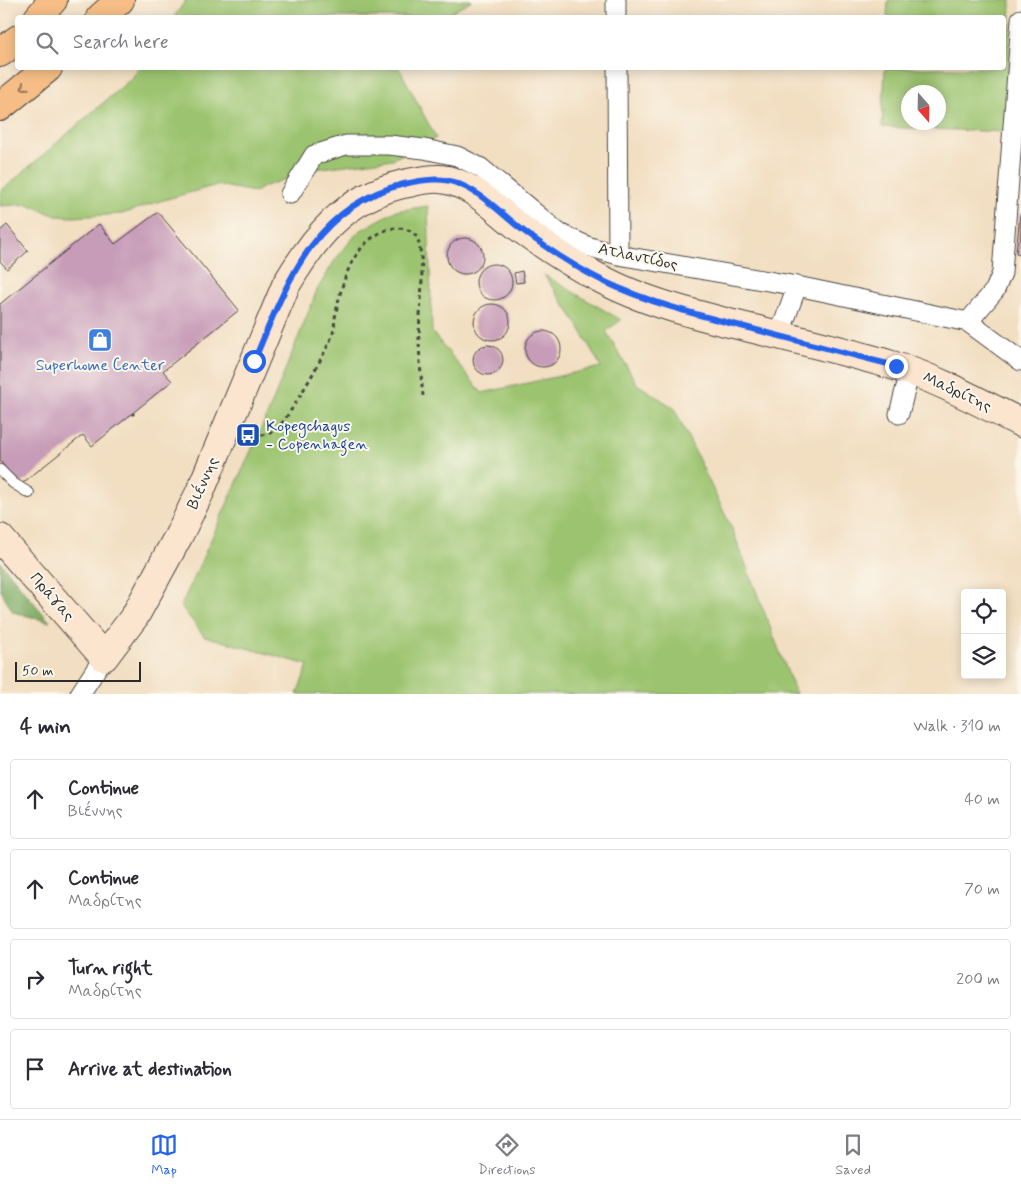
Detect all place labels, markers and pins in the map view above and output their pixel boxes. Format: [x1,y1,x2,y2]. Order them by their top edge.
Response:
shop icon: Superhome Center [87,327,113,353]
place label: Superhome Center [36,355,165,376]
place label: Kopegchagus - Copenhagen [266,416,368,456]
bus stop icon: Kopegchagus - Copenhagen [235,422,261,448]

